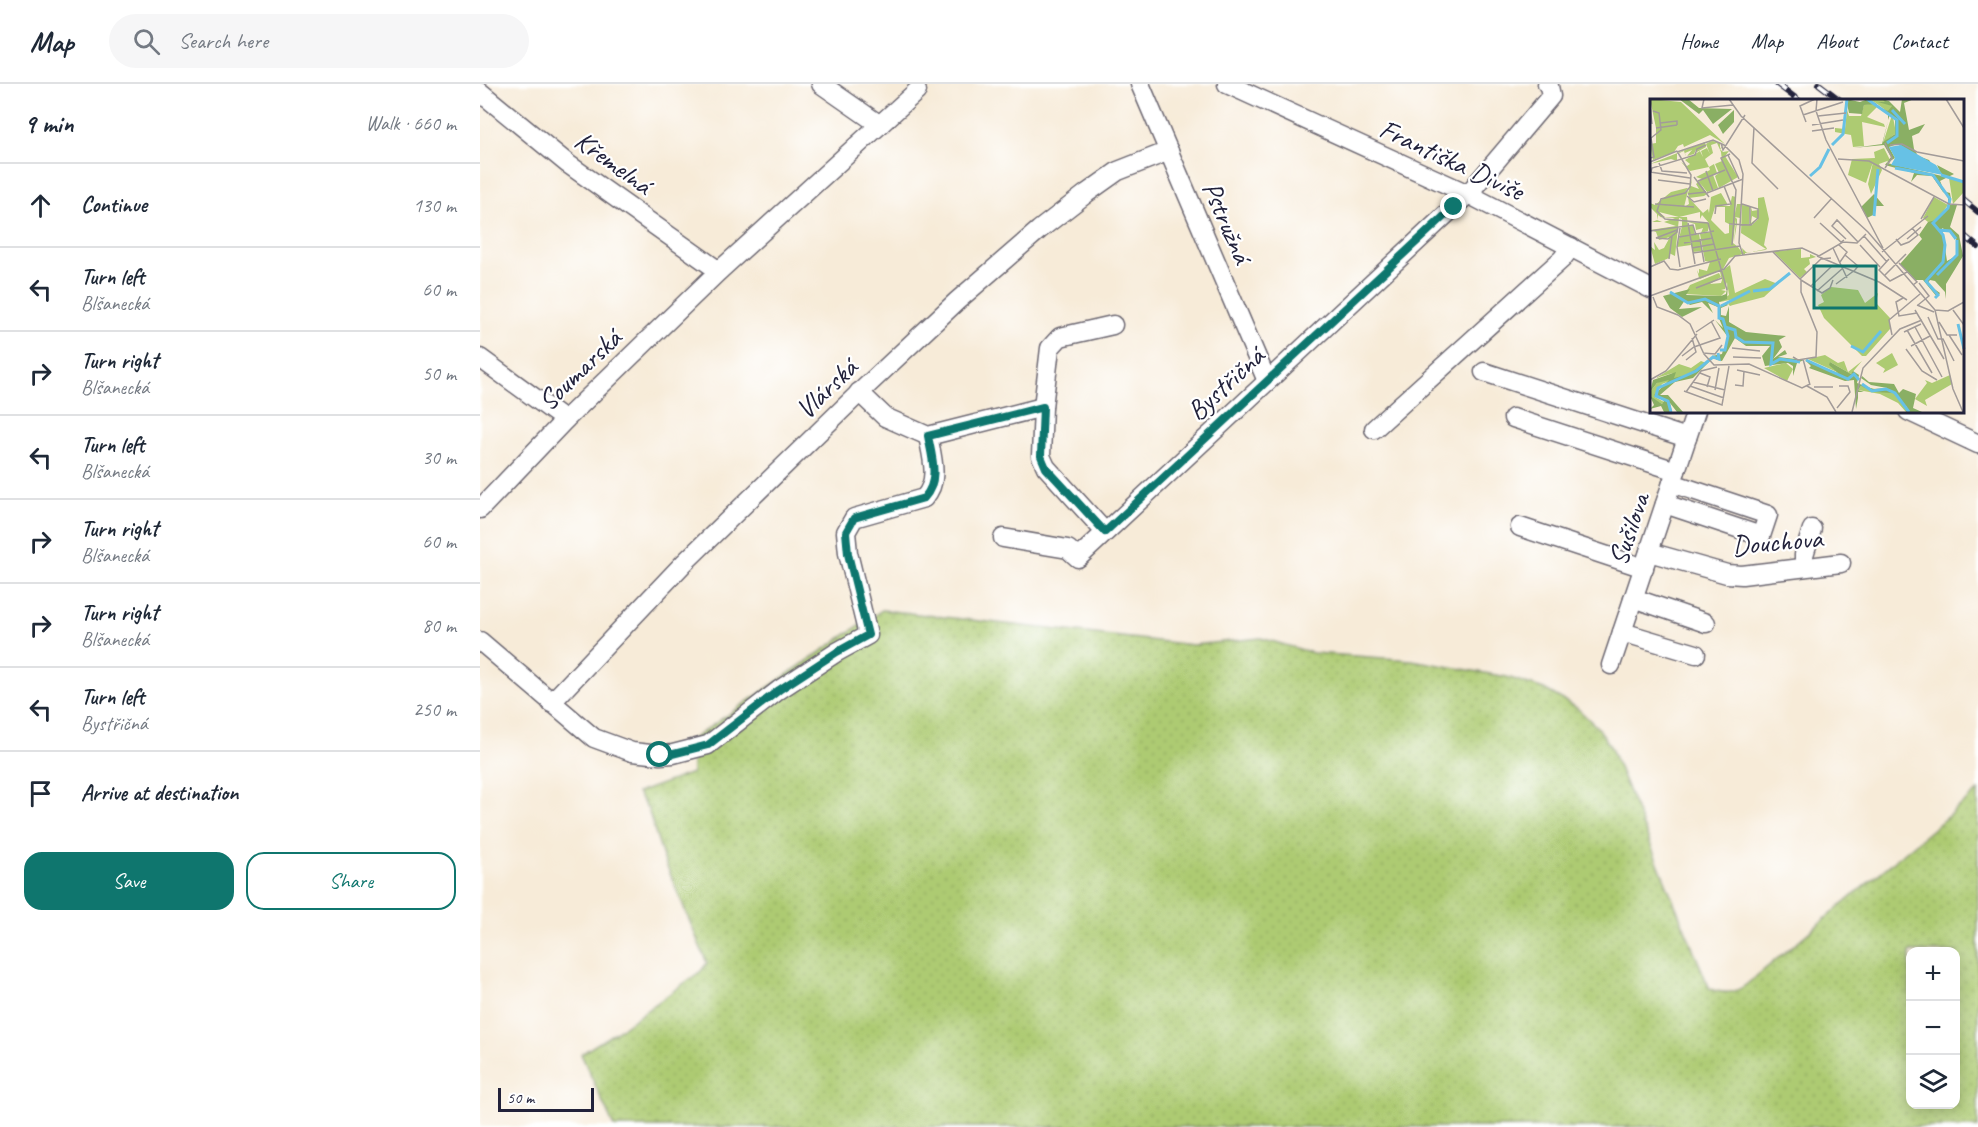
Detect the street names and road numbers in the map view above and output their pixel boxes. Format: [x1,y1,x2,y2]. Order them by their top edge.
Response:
street label: Františka Diviše [1374,111,1531,209]
street label: Křemelná [568,123,662,204]
street label: Pstružná [1195,176,1261,271]
street label: Soumarská [530,319,630,418]
street label: Bystřičná [1179,337,1273,428]
street label: Vlárská [788,349,867,426]
street label: Sušilova [1600,486,1658,570]
street label: Douchova [1730,520,1826,563]

